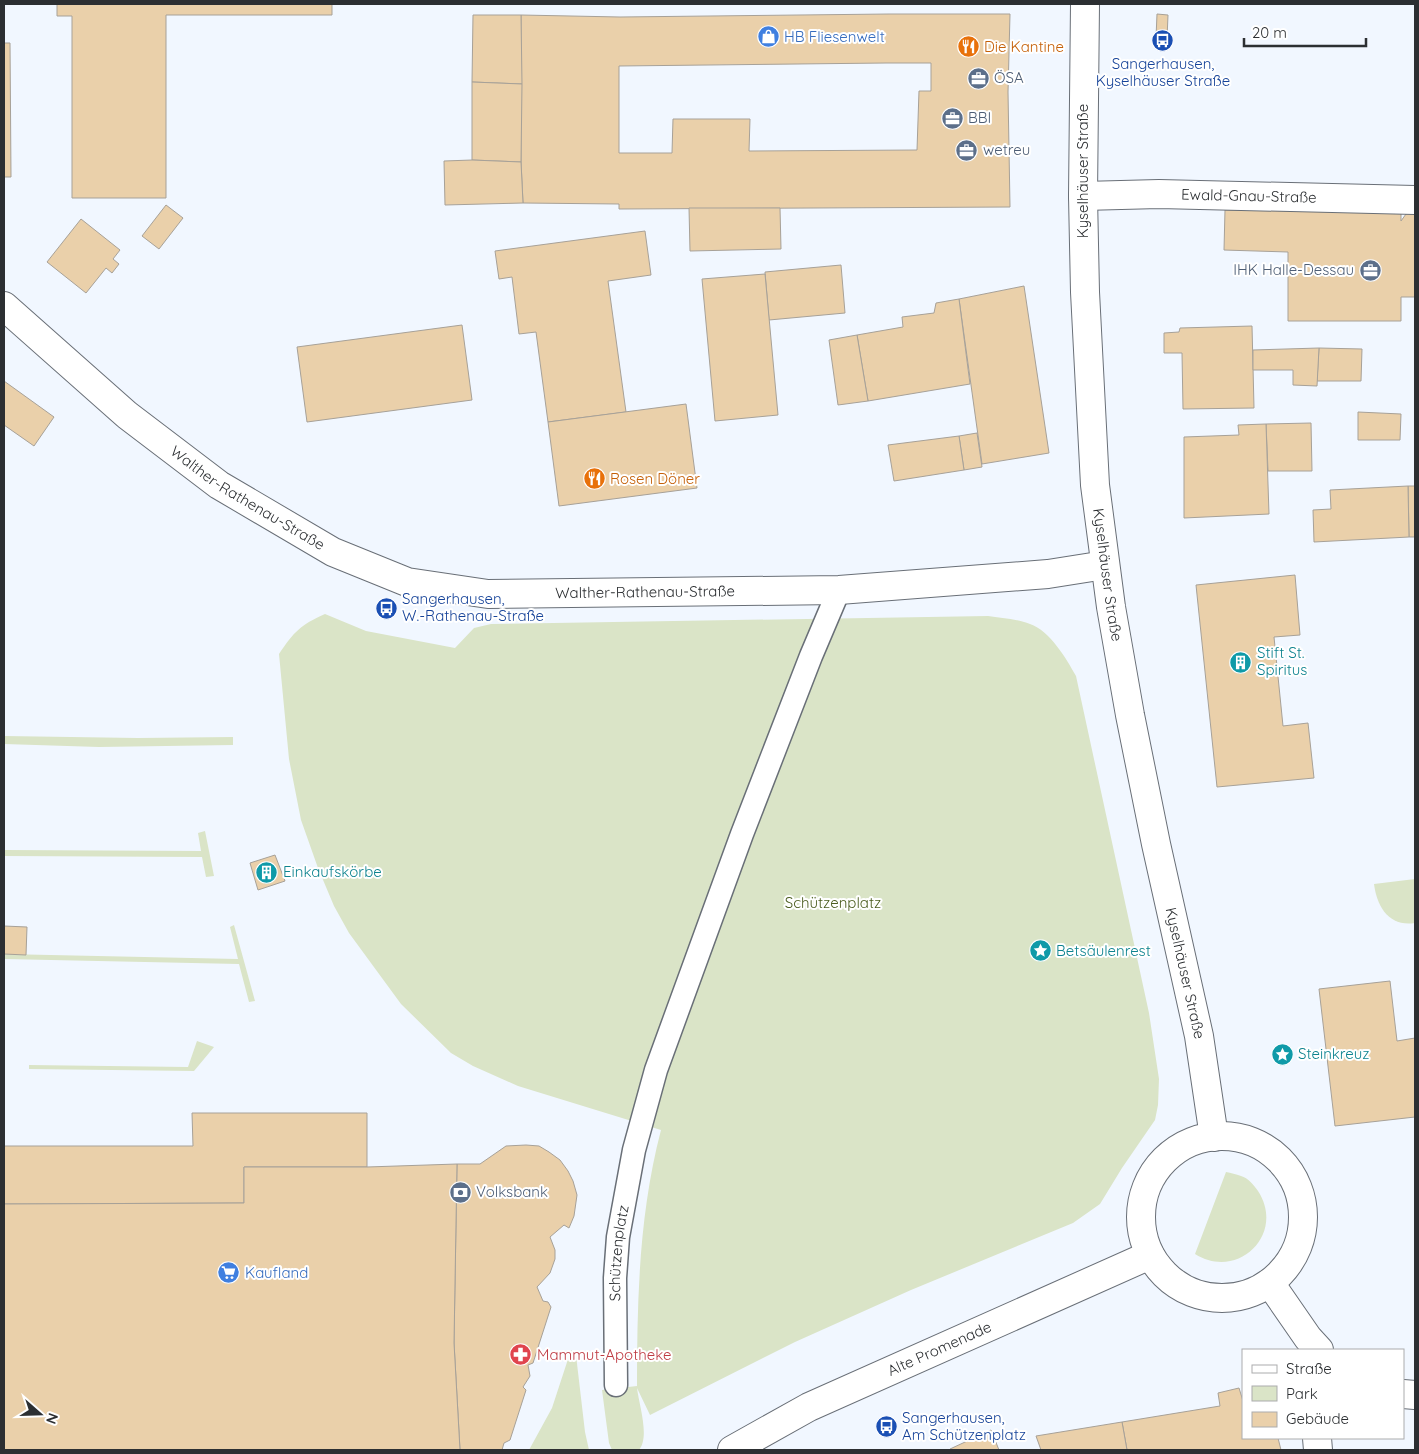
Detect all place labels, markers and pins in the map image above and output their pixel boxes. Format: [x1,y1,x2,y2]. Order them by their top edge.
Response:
shop icon: HB Fliesenwelt [756,25,780,49]
place label: HB Fliesenwelt [784,27,885,46]
bus stop icon: Sangerhausen, Kyselhäuser Straße [1151,29,1175,53]
restaurant icon: Die Kantine [956,35,980,59]
place label: Die Kantine [984,37,1064,56]
place label: Sangerhausen, Kyselhäuser Straße [1096,54,1230,90]
office icon: ÖSA [966,66,990,90]
place label: ÖSA [994,68,1024,87]
office icon: BBI [940,106,964,130]
place label: BBI [968,108,991,127]
office icon: wetreu [955,138,979,162]
place label: wetreu [983,140,1030,159]
office icon: IHK Halle-Dessau [1358,258,1382,282]
place label: IHK Halle-Dessau [1233,260,1354,279]
restaurant icon: Rosen Döner [582,467,606,491]
place label: Rosen Döner [610,469,700,488]
place label: Sangerhausen, W.-Rathenau-Straße [402,589,544,625]
bus stop icon: Sangerhausen, W.-Rathenau-Straße [374,596,398,620]
place label: Stift St. Spiritus [1257,643,1307,679]
building icon: Stift St. Spiritus [1229,650,1253,674]
building icon: Einkaufskörbe [255,860,279,884]
place label: Einkaufskörbe [283,862,382,881]
place icon: Betsäulenrest [1028,939,1052,963]
place label: Betsäulenrest [1056,941,1151,960]
place icon: Steinkreuz [1270,1042,1294,1066]
place label: Steinkreuz [1298,1044,1369,1063]
bank icon: Volksbank [448,1180,472,1204]
place label: Volksbank [476,1182,548,1201]
supermarket icon: Kaufland [217,1261,241,1285]
place label: Kaufland [245,1263,308,1282]
pharmacy icon: Mammut-Apotheke [509,1343,533,1367]
place label: Mammut-Apotheke [537,1345,671,1364]
place label: Sangerhausen, Am Schützenplatz [902,1408,1026,1444]
bus stop icon: Sangerhausen, Am Schützenplatz [874,1415,898,1439]

